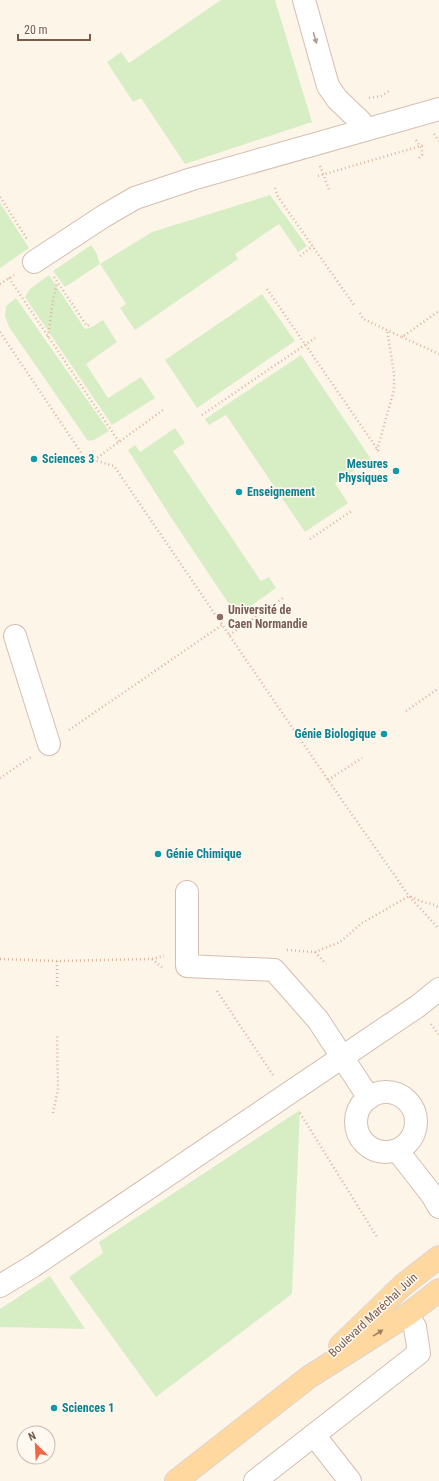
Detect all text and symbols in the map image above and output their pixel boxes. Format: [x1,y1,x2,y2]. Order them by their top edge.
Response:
scale bar [18,16,90,42]
text: 20 m [24,23,48,37]
one-way arrow [312,31,318,44]
place label: Sciences 3 [42,452,94,466]
marker: Sciences 3 [29,454,39,464]
place label: Mesures Physiques [338,457,389,485]
marker: Mesures Physiques [391,466,401,476]
place label: Enseignement [247,485,315,499]
marker: Enseignement [234,487,244,497]
place label: Université de Caen Normandie [228,603,308,631]
marker: Université de Caen Normandie [215,612,225,622]
place label: Génie Biologique [294,727,376,741]
marker: Génie Biologique [379,729,389,739]
place label: Génie Chimique [166,847,242,861]
marker: Génie Chimique [153,849,163,859]
street label: Boulevard Maréchal Juin [326,1270,420,1360]
one-way arrow [373,1329,383,1337]
place label: Sciences 1 [62,1401,114,1415]
marker: Sciences 1 [49,1403,59,1413]
north arrow [16,1425,56,1465]
text: N [26,1429,38,1444]

